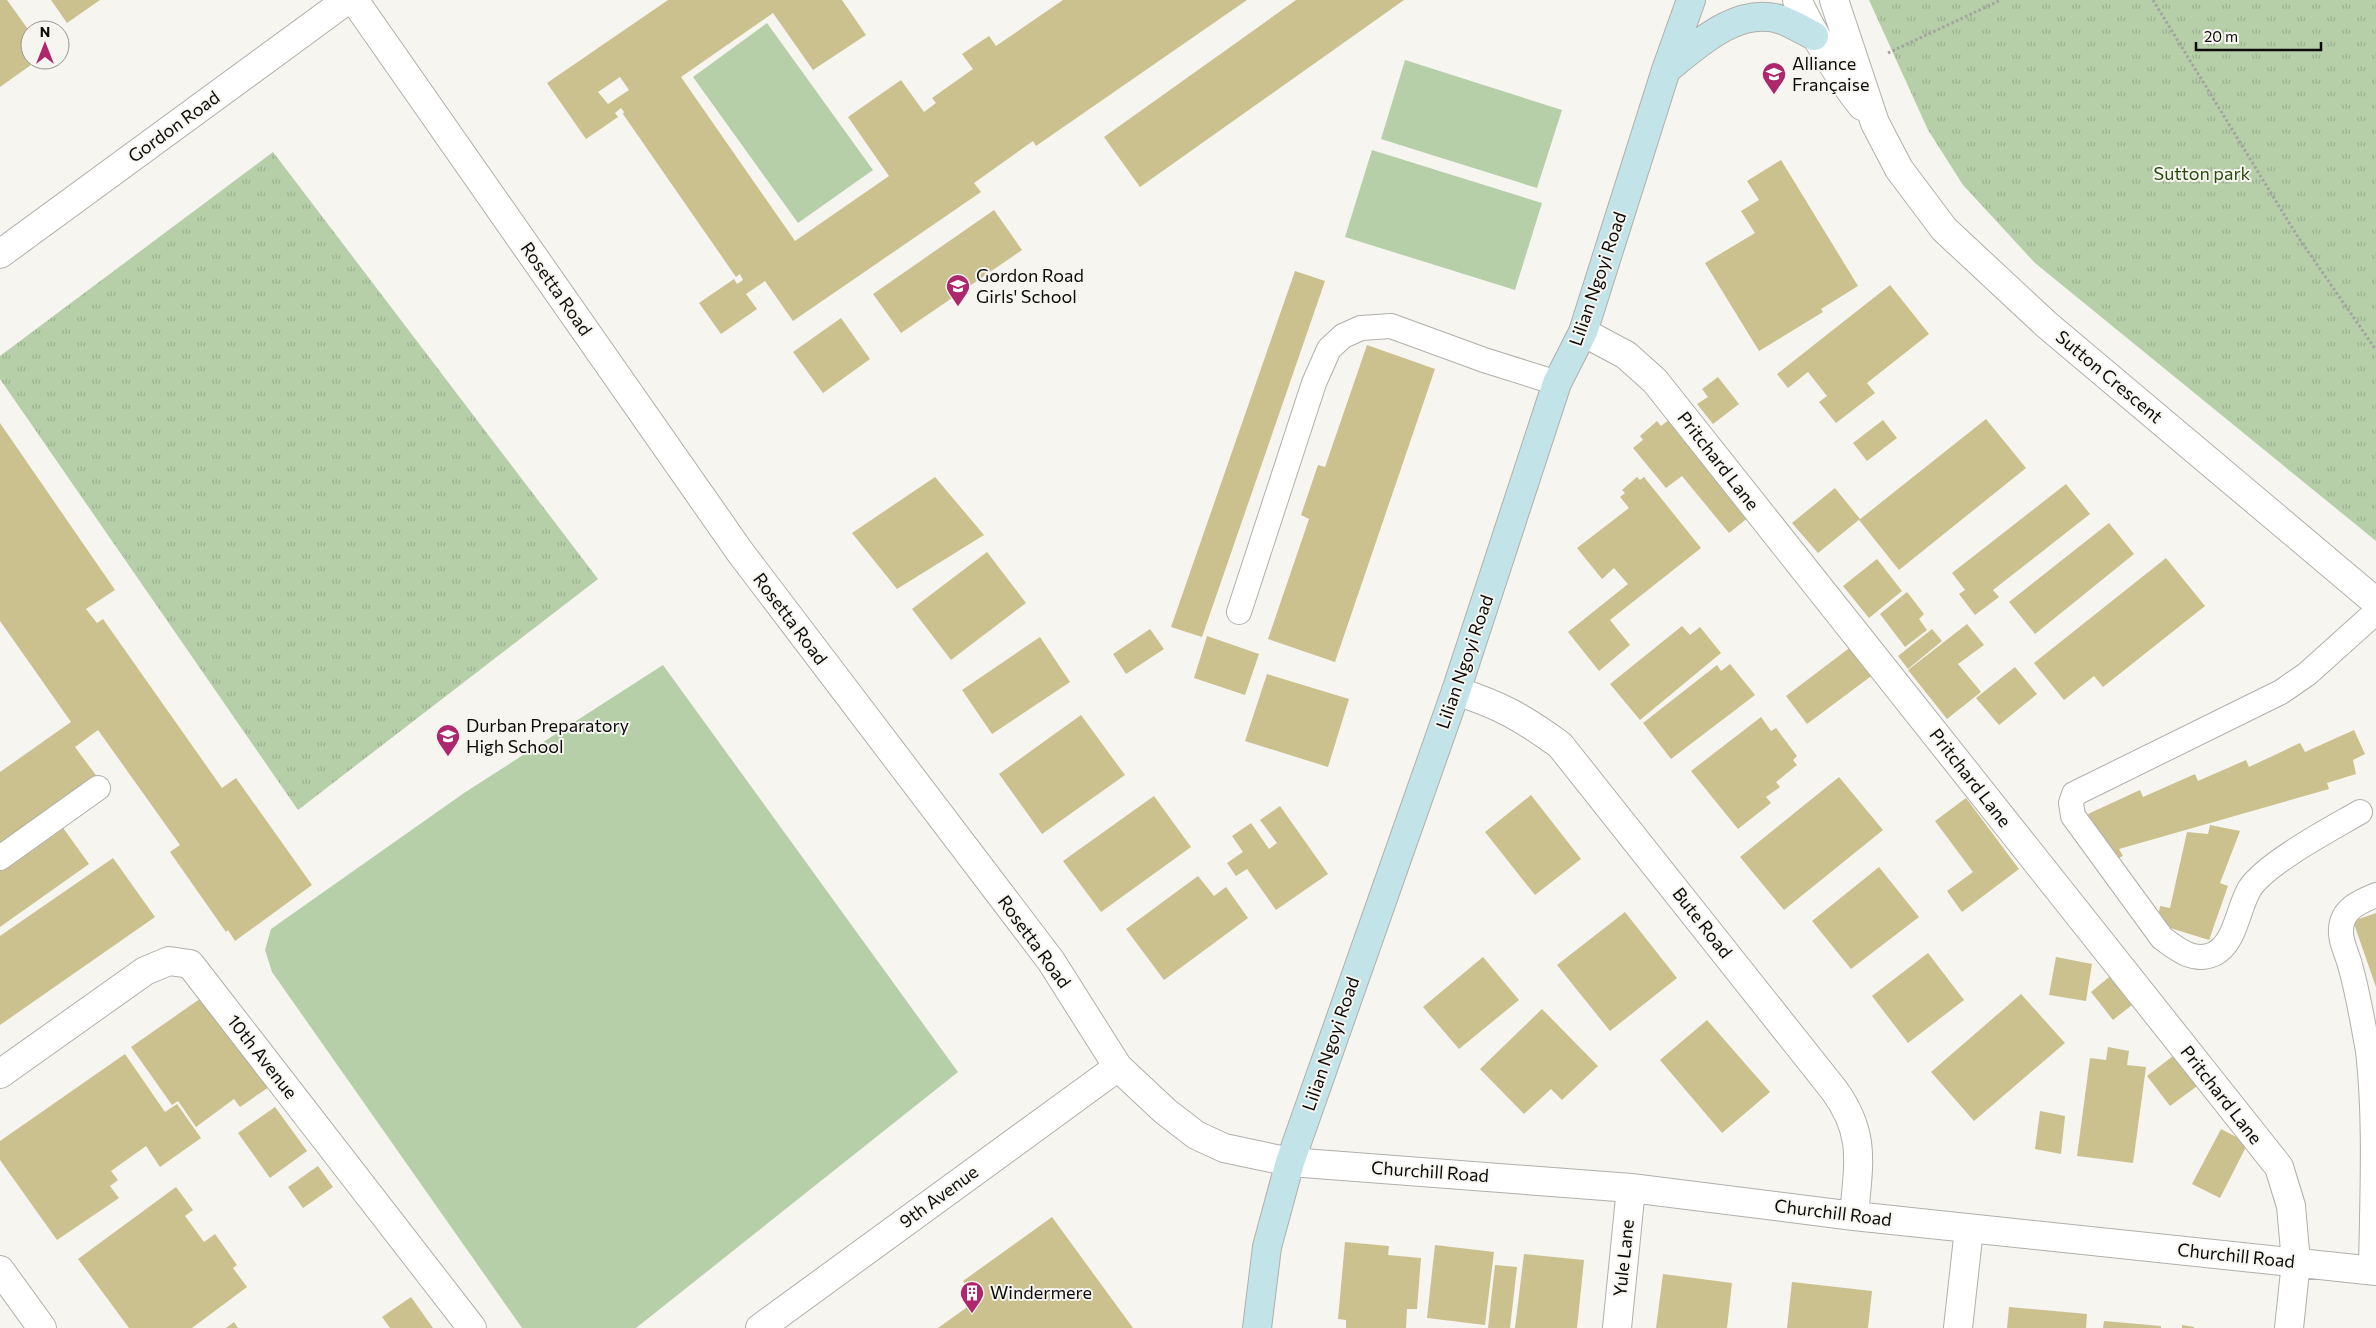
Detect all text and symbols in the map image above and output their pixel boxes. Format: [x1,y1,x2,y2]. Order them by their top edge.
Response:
north arrow [20,20,70,70]
scale bar [2196,20,2321,52]
text: N [40,23,50,40]
text: 20 m [2204,27,2238,45]
place label: Alliance Française [1792,52,1869,95]
school or university icon: Alliance Française [1761,61,1787,95]
street label: Gordon Road [123,86,223,167]
park label: Sutton park [2154,162,2251,184]
street label: Lilian Ngoyi Road [1564,209,1630,349]
street label: Rosetta Road [516,237,597,339]
place label: Gordon Road Girls' School [976,264,1084,307]
school or university icon: Gordon Road Girls' School [945,273,971,307]
street label: Sutton Crescent [2052,325,2168,427]
street label: Pritchard Lane [1673,407,1764,514]
street label: Rosetta Road [749,568,832,669]
street label: Lilian Ngoyi Road [1431,592,1497,732]
place label: Durban Preparatory High School [466,714,629,757]
school or university icon: Durban Preparatory High School [435,723,461,757]
street label: Pritchard Lane [1925,724,2016,831]
street label: Bute Road [1668,883,1737,962]
street label: Rosetta Road [994,891,1076,992]
street label: Lilian Ngoyi Road [1297,974,1363,1114]
street label: 10th Avenue [223,1010,302,1103]
street label: Pritchard Lane [2176,1041,2267,1148]
street label: Churchill Road [1370,1156,1490,1186]
street label: 9th Avenue [895,1160,982,1232]
street label: Churchill Road [1773,1194,1893,1230]
street label: Yule Lane [1608,1218,1638,1298]
street label: Churchill Road [2176,1238,2296,1272]
building icon: Windermere [959,1280,985,1314]
place label: Windermere [990,1281,1092,1303]

